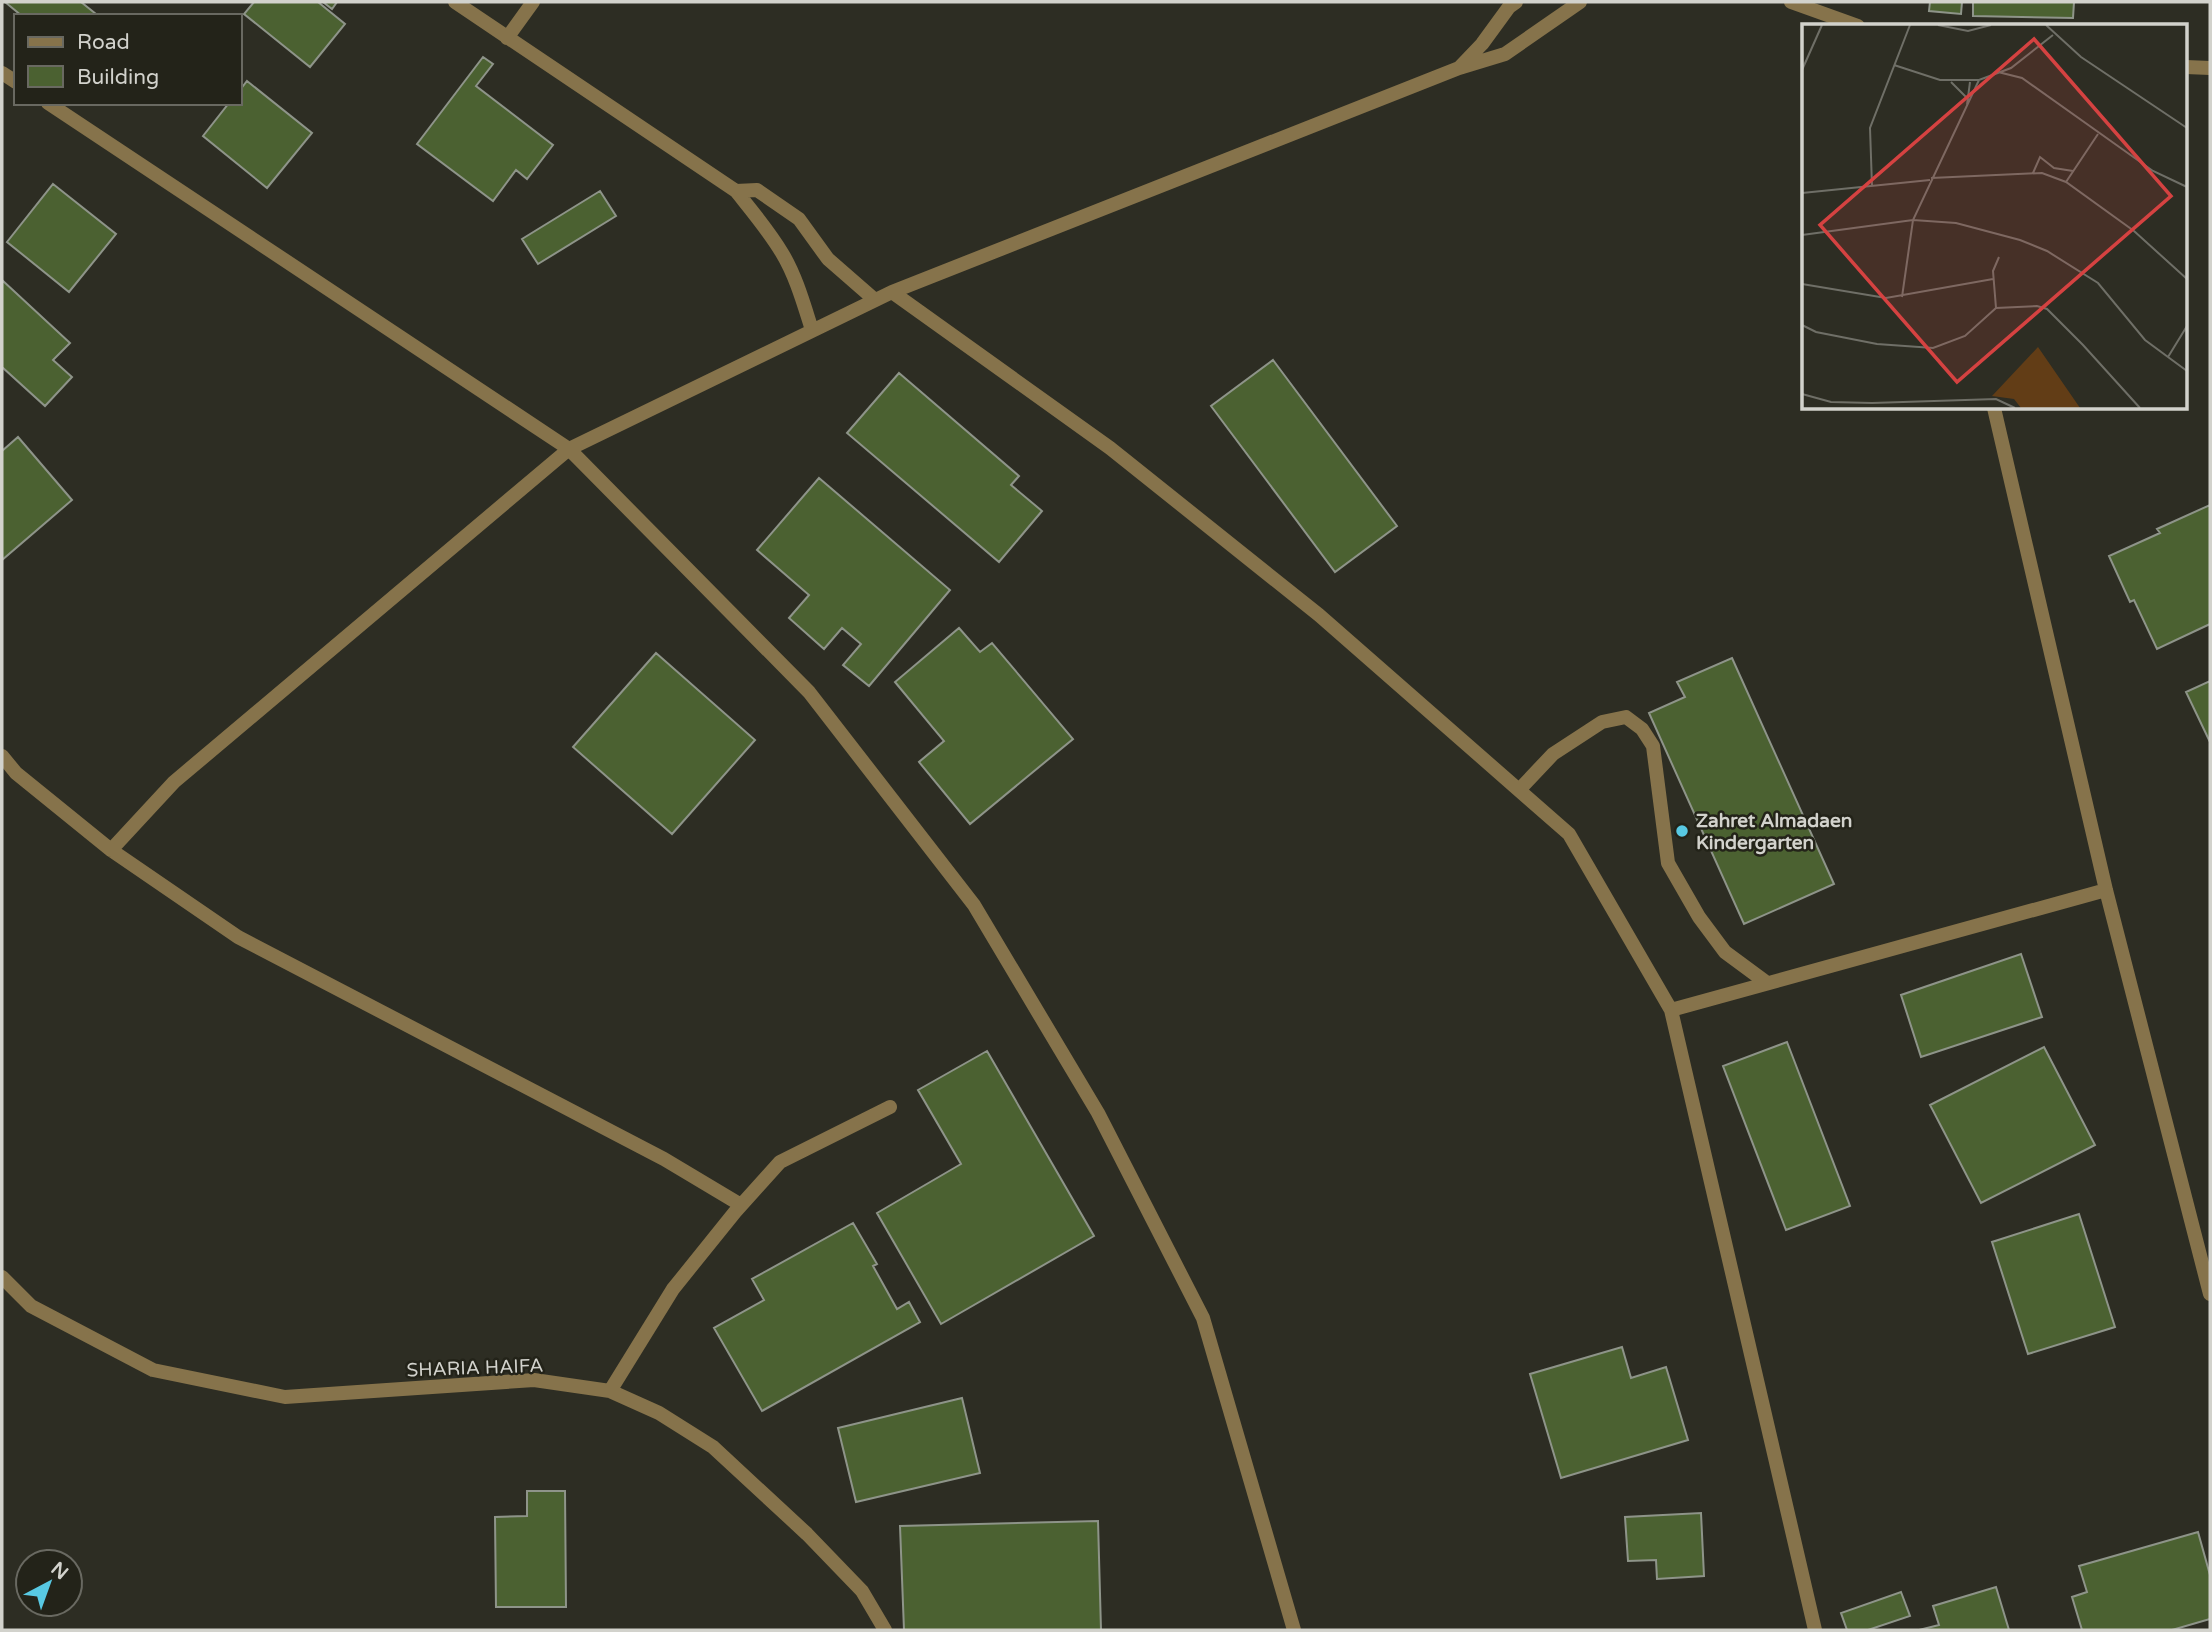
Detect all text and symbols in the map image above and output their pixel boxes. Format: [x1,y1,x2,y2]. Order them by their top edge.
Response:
legend [14,14,242,105]
inset map [1802,24,2188,410]
text: Road [77,30,130,55]
text: Building [77,65,159,90]
place label: Zahret Almadaen Kindergarten [1696,810,1852,855]
marker: Zahret Almadaen Kindergarten [1674,823,1690,839]
street label: SHARIA HAIFA [406,1355,544,1381]
north arrow [14,1548,84,1618]
text: N [47,1558,72,1584]

